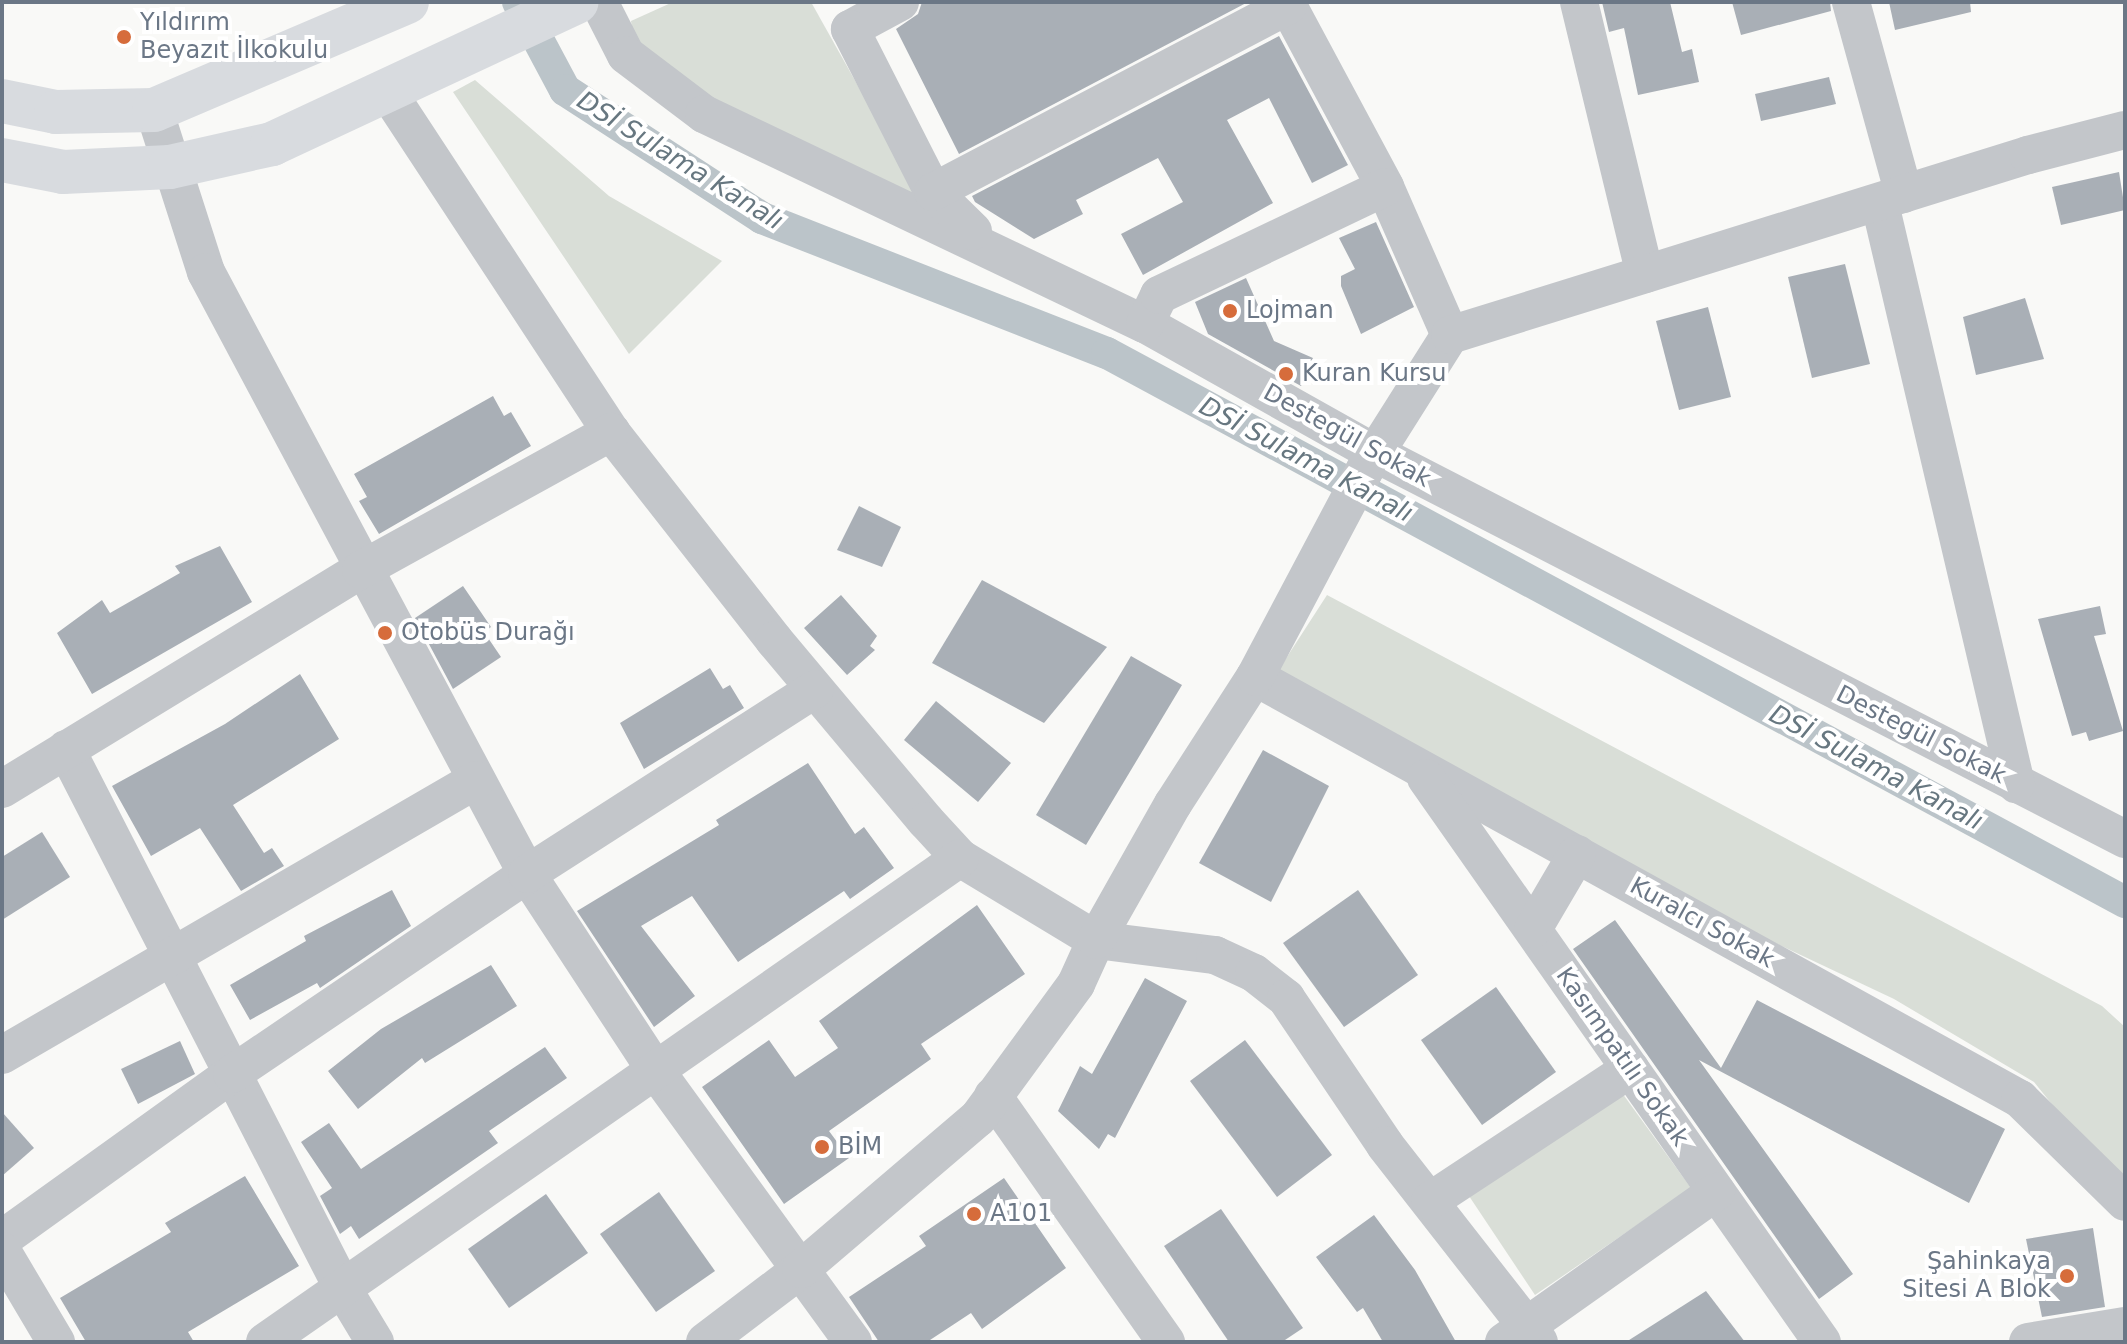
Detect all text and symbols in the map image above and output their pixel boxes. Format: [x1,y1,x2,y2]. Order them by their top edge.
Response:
place label: Yıldırım Beyazıt İlkokulu [140,9,328,65]
marker: Yıldırım Beyazıt İlkokulu [115,28,133,46]
water label: DSİ Sulama Kanalı [571,85,789,237]
place label: Lojman [1246,297,1334,325]
marker: Lojman [1221,302,1239,320]
place label: Kuran Kursu [1302,360,1447,388]
marker: Kuran Kursu [1277,365,1295,383]
street label: Destegül Sokak [1258,378,1436,494]
water label: DSİ Sulama Kanalı [1194,391,1418,529]
place label: Otobüs Durağı [401,619,575,647]
marker: Otobüs Durağı [376,624,394,642]
street label: Destegül Sokak [1831,680,2011,790]
water label: DSİ Sulama Kanalı [1764,699,1988,837]
street label: Kuralcı Sokak [1625,872,1779,974]
street label: Kasımpatılı Sokak [1550,962,1694,1152]
place label: BİM [838,1133,882,1161]
marker: BİM [813,1138,831,1156]
place label: A101 [990,1200,1052,1228]
marker: A101 [965,1205,983,1223]
place label: Şahinkaya Sitesi A Blok [1902,1248,2051,1304]
marker: Şahinkaya Sitesi A Blok [2058,1267,2076,1285]

